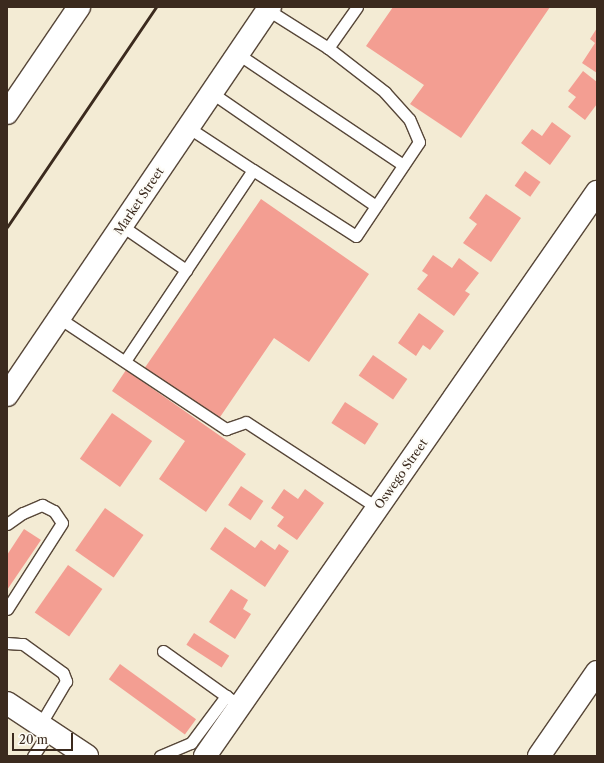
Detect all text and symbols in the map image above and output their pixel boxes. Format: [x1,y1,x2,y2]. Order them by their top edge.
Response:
street label: Market Street [111,165,167,237]
street label: Oswego Street [371,436,431,512]
scale bar [14,725,75,751]
text: 20 m [19,732,48,747]

